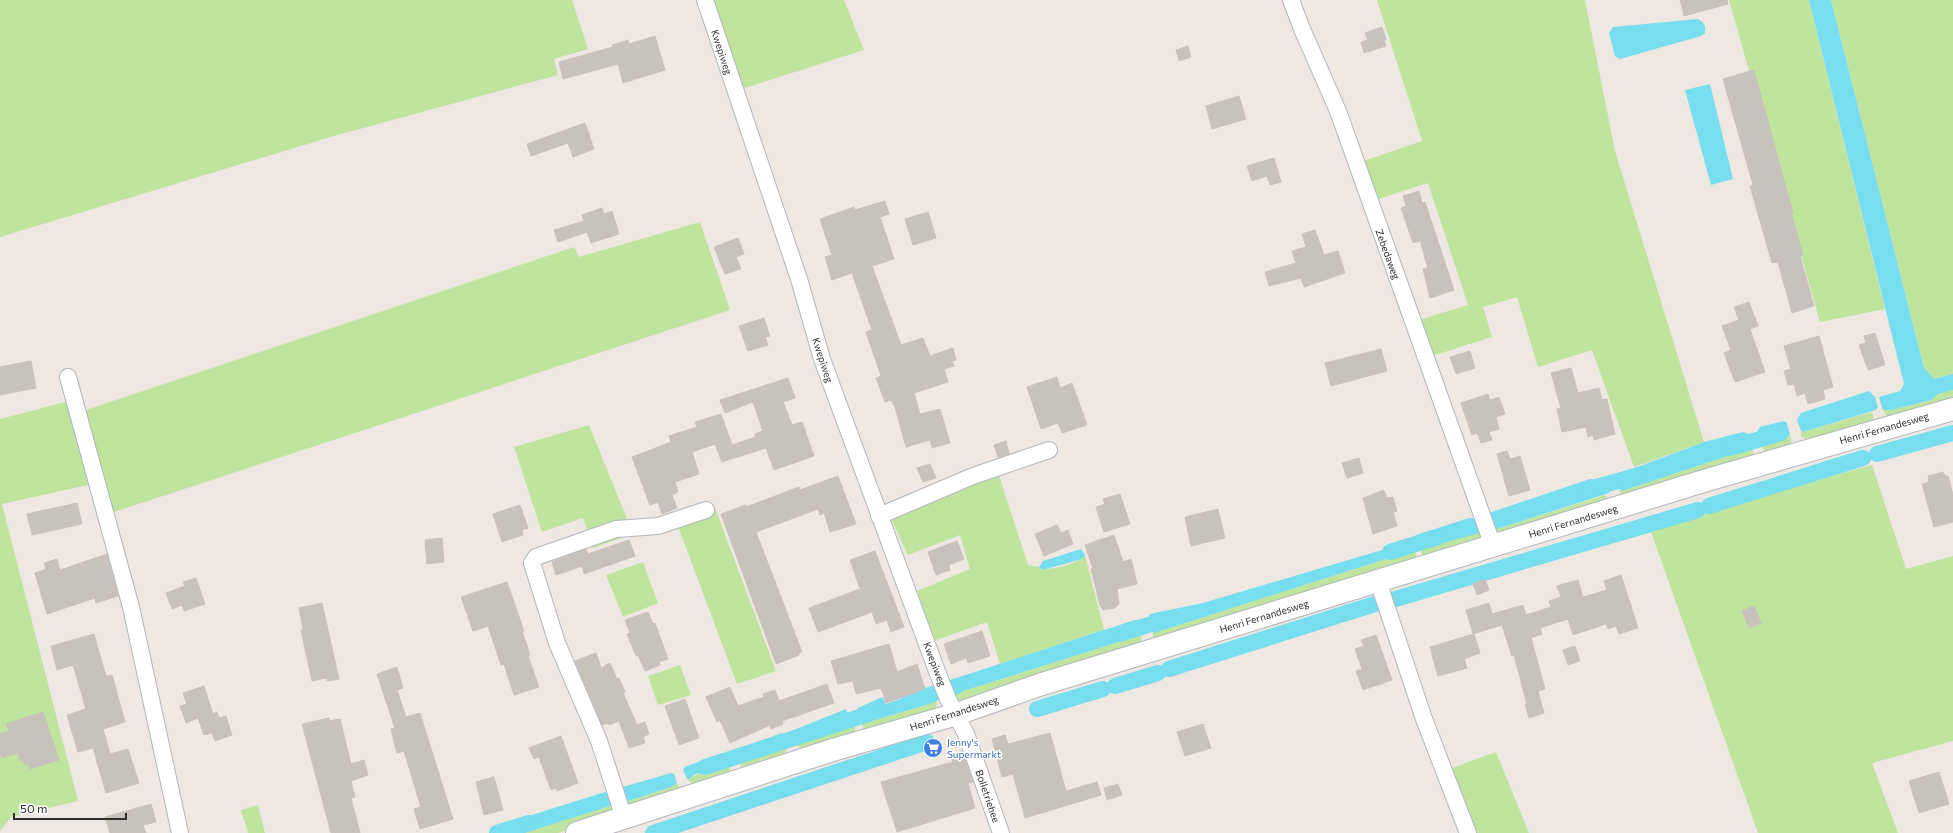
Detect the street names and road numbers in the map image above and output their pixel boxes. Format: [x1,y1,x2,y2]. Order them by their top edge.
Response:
street label: Kwepiweg [709,28,735,77]
street label: Zebedaweg [1373,227,1403,281]
street label: Kwepiweg [810,336,836,385]
street label: Henri Fernandesweg [1838,409,1931,447]
street label: Henri Fernandesweg [1527,502,1620,540]
street label: Henri Fernandesweg [1218,597,1311,635]
street label: Kwepiweg [921,640,949,688]
street label: Henri Fernandesweg [908,693,1000,733]
street label: Bolletriehee [973,768,1003,824]

